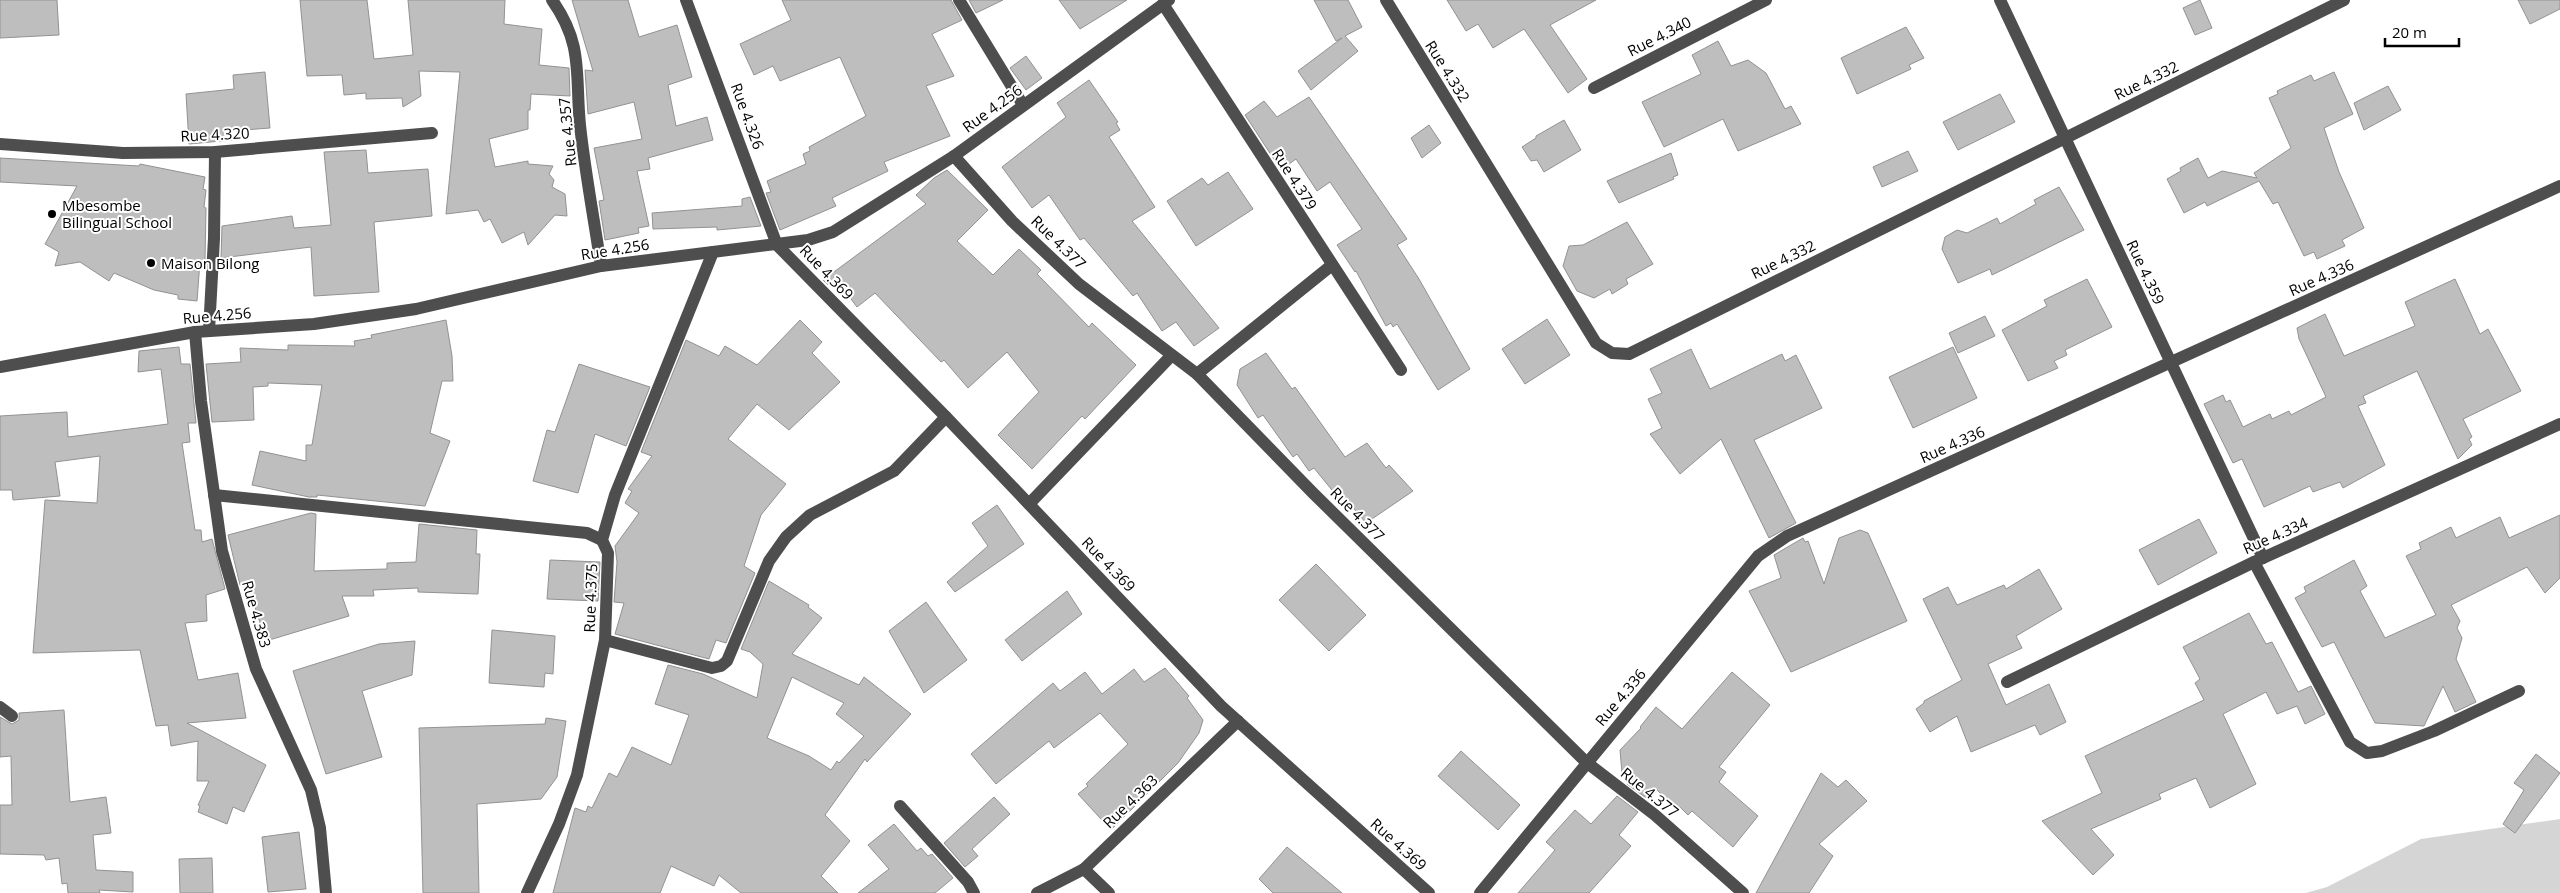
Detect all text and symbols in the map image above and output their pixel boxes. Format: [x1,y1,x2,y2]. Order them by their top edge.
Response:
street label: Rue 4.340 [1624,11,1694,61]
scale bar [2385,15,2459,47]
text: 20 m [2392,22,2427,42]
street label: Rue 4.332 [1421,36,1475,106]
street label: Rue 4.332 [2111,56,2181,104]
street label: Rue 4.326 [727,80,769,152]
street label: Rue 4.256 [958,80,1026,136]
street label: Rue 4.357 [553,97,581,167]
street label: Rue 4.320 [180,122,250,146]
street label: Rue 4.379 [1268,145,1322,213]
place label: Mbesombe Bilingual School [62,195,172,232]
marker: Mbesombe Bilingual School [46,208,58,220]
street label: Rue 4.377 [1027,211,1091,273]
street label: Rue 4.256 [579,234,651,264]
street label: Rue 4.332 [1748,235,1818,283]
street label: Rue 4.359 [2122,236,2170,308]
street label: Rue 4.369 [796,240,858,304]
place label: Maison Bilong [161,253,260,273]
street label: Rue 4.336 [2285,254,2357,300]
marker: Maison Bilong [145,257,157,269]
street label: Rue 4.256 [182,302,252,328]
street label: Rue 4.336 [1916,421,1988,467]
street label: Rue 4.377 [1327,483,1389,545]
street label: Rue 4.334 [2239,512,2311,558]
street label: Rue 4.369 [1078,532,1140,596]
street label: Rue 4.375 [579,563,601,633]
street label: Rue 4.383 [238,578,276,650]
street label: Rue 4.336 [1590,664,1650,730]
street label: Rue 4.377 [1617,763,1683,821]
street label: Rue 4.363 [1098,770,1162,832]
street label: Rue 4.369 [1367,813,1431,875]

